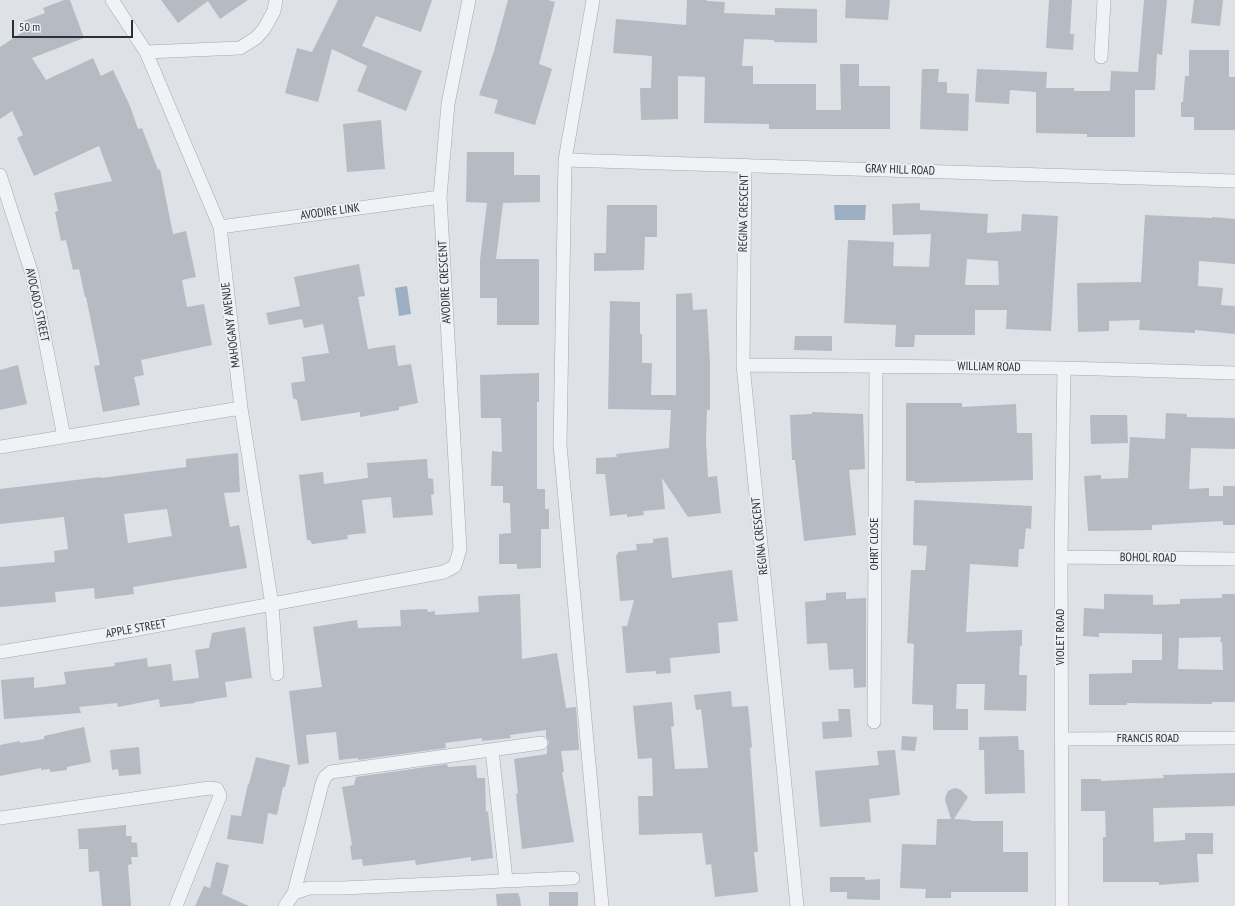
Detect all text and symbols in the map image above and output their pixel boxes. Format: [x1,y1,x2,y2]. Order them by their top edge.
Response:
scale bar [14,12,135,38]
text: 50 m [19,19,40,34]
street label: GRAY HILL ROAD [865,162,935,178]
street label: REGINA CRESCENT [736,174,752,252]
street label: AVODIRE LINK [299,201,361,223]
street label: AVODIRE CRESCENT [436,240,454,324]
street label: AVOCADO STREET [22,267,52,343]
street label: MAHOGANY AVENUE [219,281,243,369]
street label: WILLIAM ROAD [957,359,1021,375]
street label: REGINA CRESCENT [749,496,771,576]
street label: OHRT CLOSE [868,518,882,570]
street label: BOHOL ROAD [1120,550,1176,566]
street label: VIOLET ROAD [1054,609,1068,665]
street label: APPLE STREET [105,617,167,641]
street label: FRANCIS ROAD [1117,732,1179,746]

